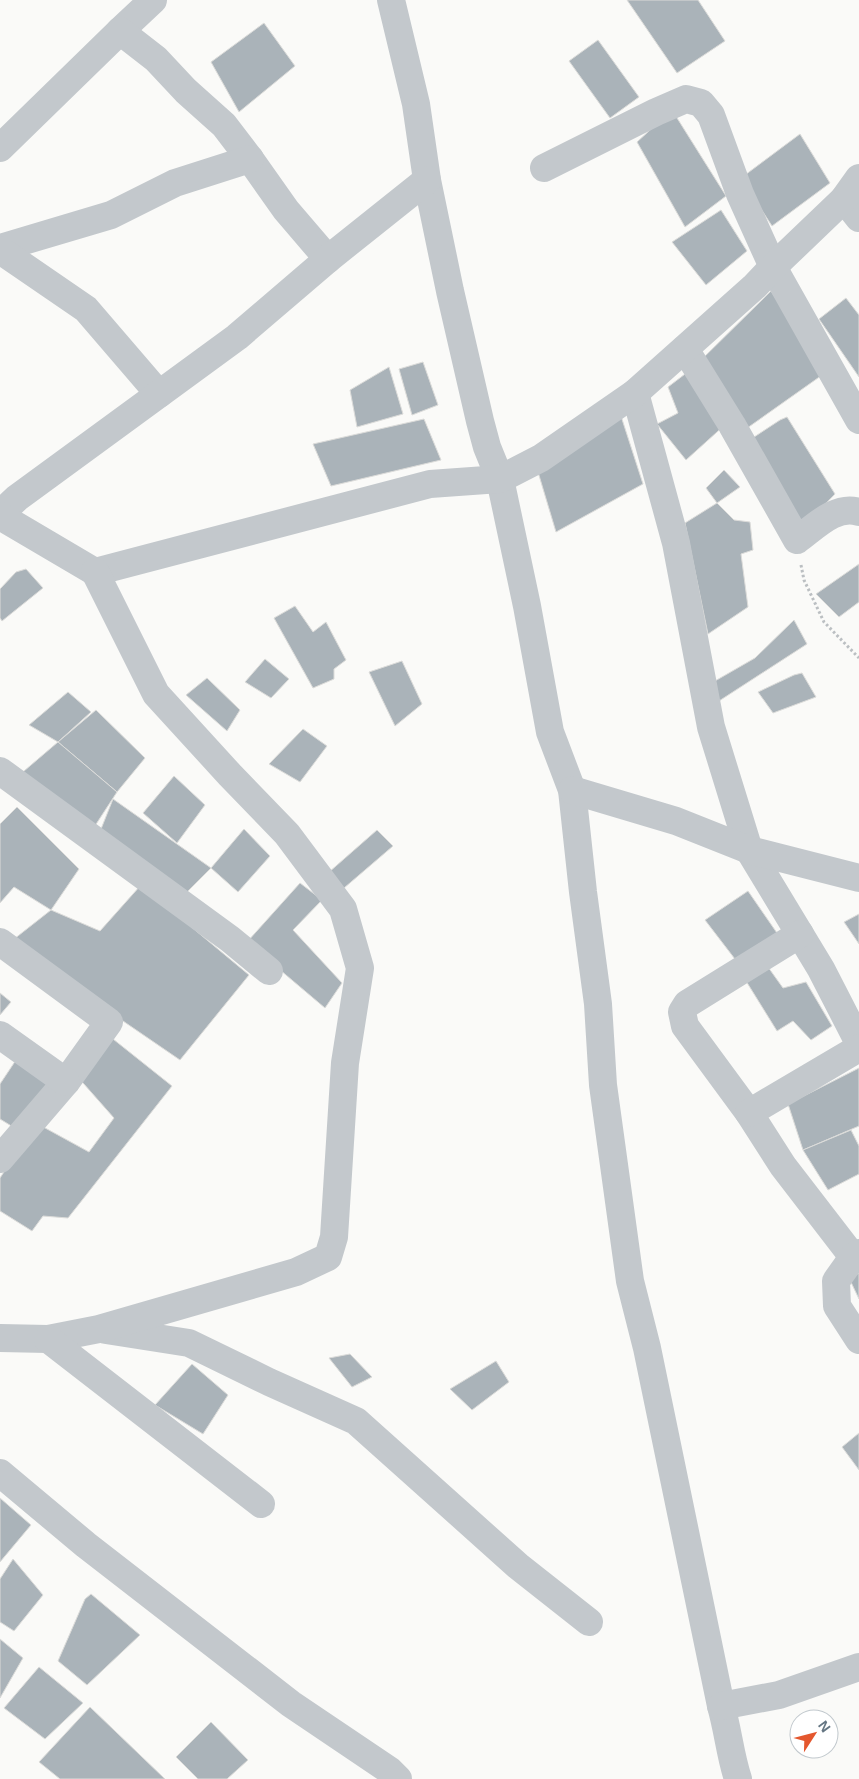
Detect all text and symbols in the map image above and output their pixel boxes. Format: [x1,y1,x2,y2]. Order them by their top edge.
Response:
north arrow [789,1709,839,1759]
text: N [815,1718,834,1735]

